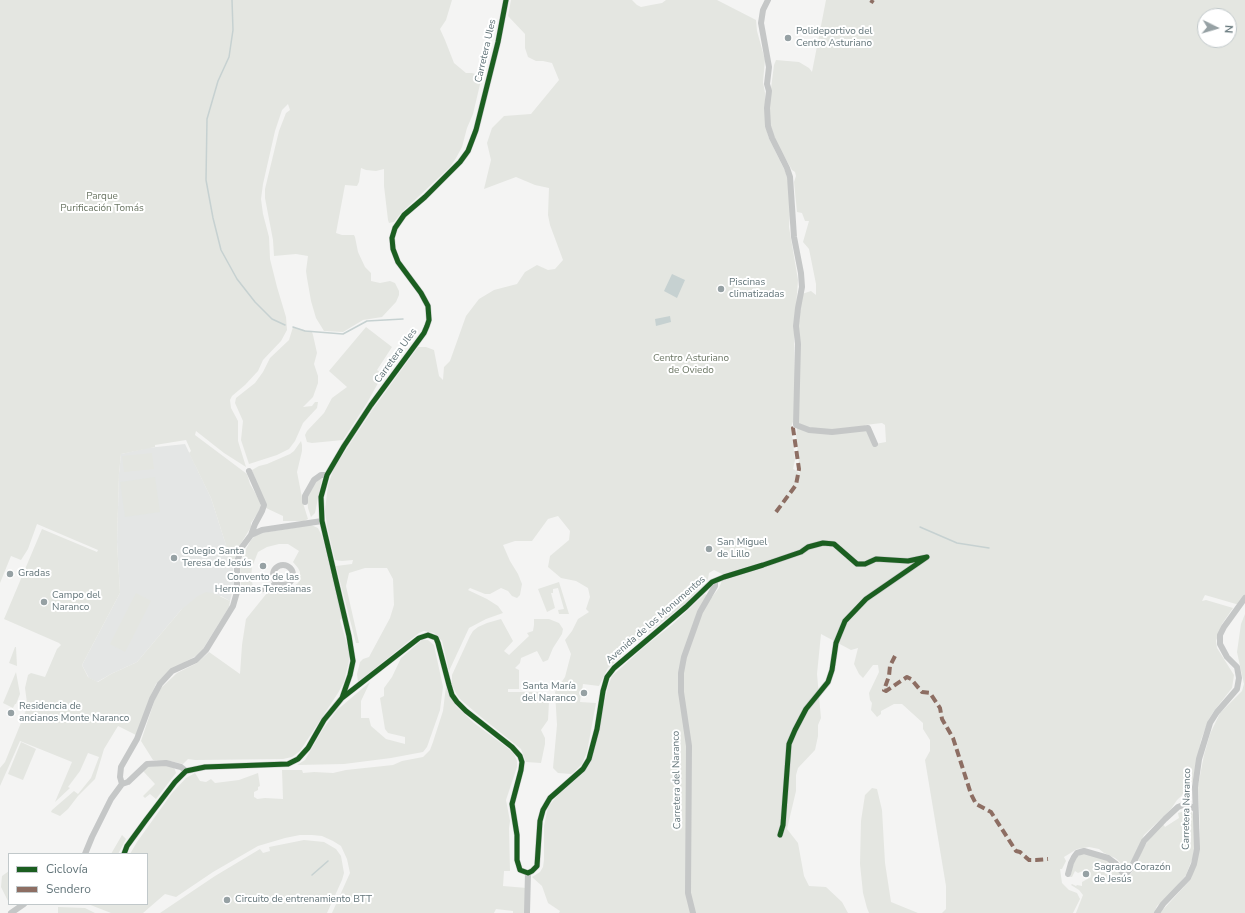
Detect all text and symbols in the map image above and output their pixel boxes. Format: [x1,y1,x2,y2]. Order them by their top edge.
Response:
north arrow [1197,8,1237,48]
street label: Carretera Ules [473,18,499,84]
text: N [1221,24,1236,34]
place label: Polideportivo del Centro Asturiano [796,26,872,50]
marker: Polideportivo del Centro Asturiano [783,33,793,43]
park label: Parque Purificación Tomás [60,191,144,214]
place label: Piscinas climatizadas [729,277,784,300]
marker: Piscinas climatizadas [716,284,726,294]
street label: Carretera Ules [372,326,420,386]
park label: Centro Asturiano de Oviedo [653,353,729,376]
place label: San Miguel de Lillo [717,537,767,560]
marker: San Miguel de Lillo [704,544,714,554]
place label: Colegio Santa Teresa de Jesús [182,546,252,570]
marker: Colegio Santa Teresa de Jesús [169,553,179,563]
marker: Convento de las Hermanas Teresianas [258,561,268,571]
place label: Gradas [18,568,50,580]
marker: Gradas [5,569,15,579]
place label: Convento de las Hermanas Teresianas [215,572,311,596]
street label: Avenida de los Monumentos [604,574,708,666]
place label: Campo del Naranco [52,590,100,614]
marker: Campo del Naranco [39,597,49,607]
place label: Santa María del Naranco [522,681,576,704]
marker: Santa María del Naranco [579,688,589,698]
place label: Residencia de ancianos Monte Naranco [19,701,129,724]
marker: Residencia de ancianos Monte Naranco [6,708,16,718]
street label: Carretera del Naranco [670,731,684,829]
street label: Carretera Naranco [1180,768,1194,850]
legend [8,853,148,905]
text: Ciclovía [46,861,88,877]
place label: Sagrado Corazón de Jesús [1094,862,1171,886]
marker: Sagrado Corazón de Jesús [1081,869,1091,879]
text: Sendero [46,881,91,897]
place label: Circuito de entrenamiento BTT [235,894,372,906]
marker: Circuito de entrenamiento BTT [222,895,232,905]

